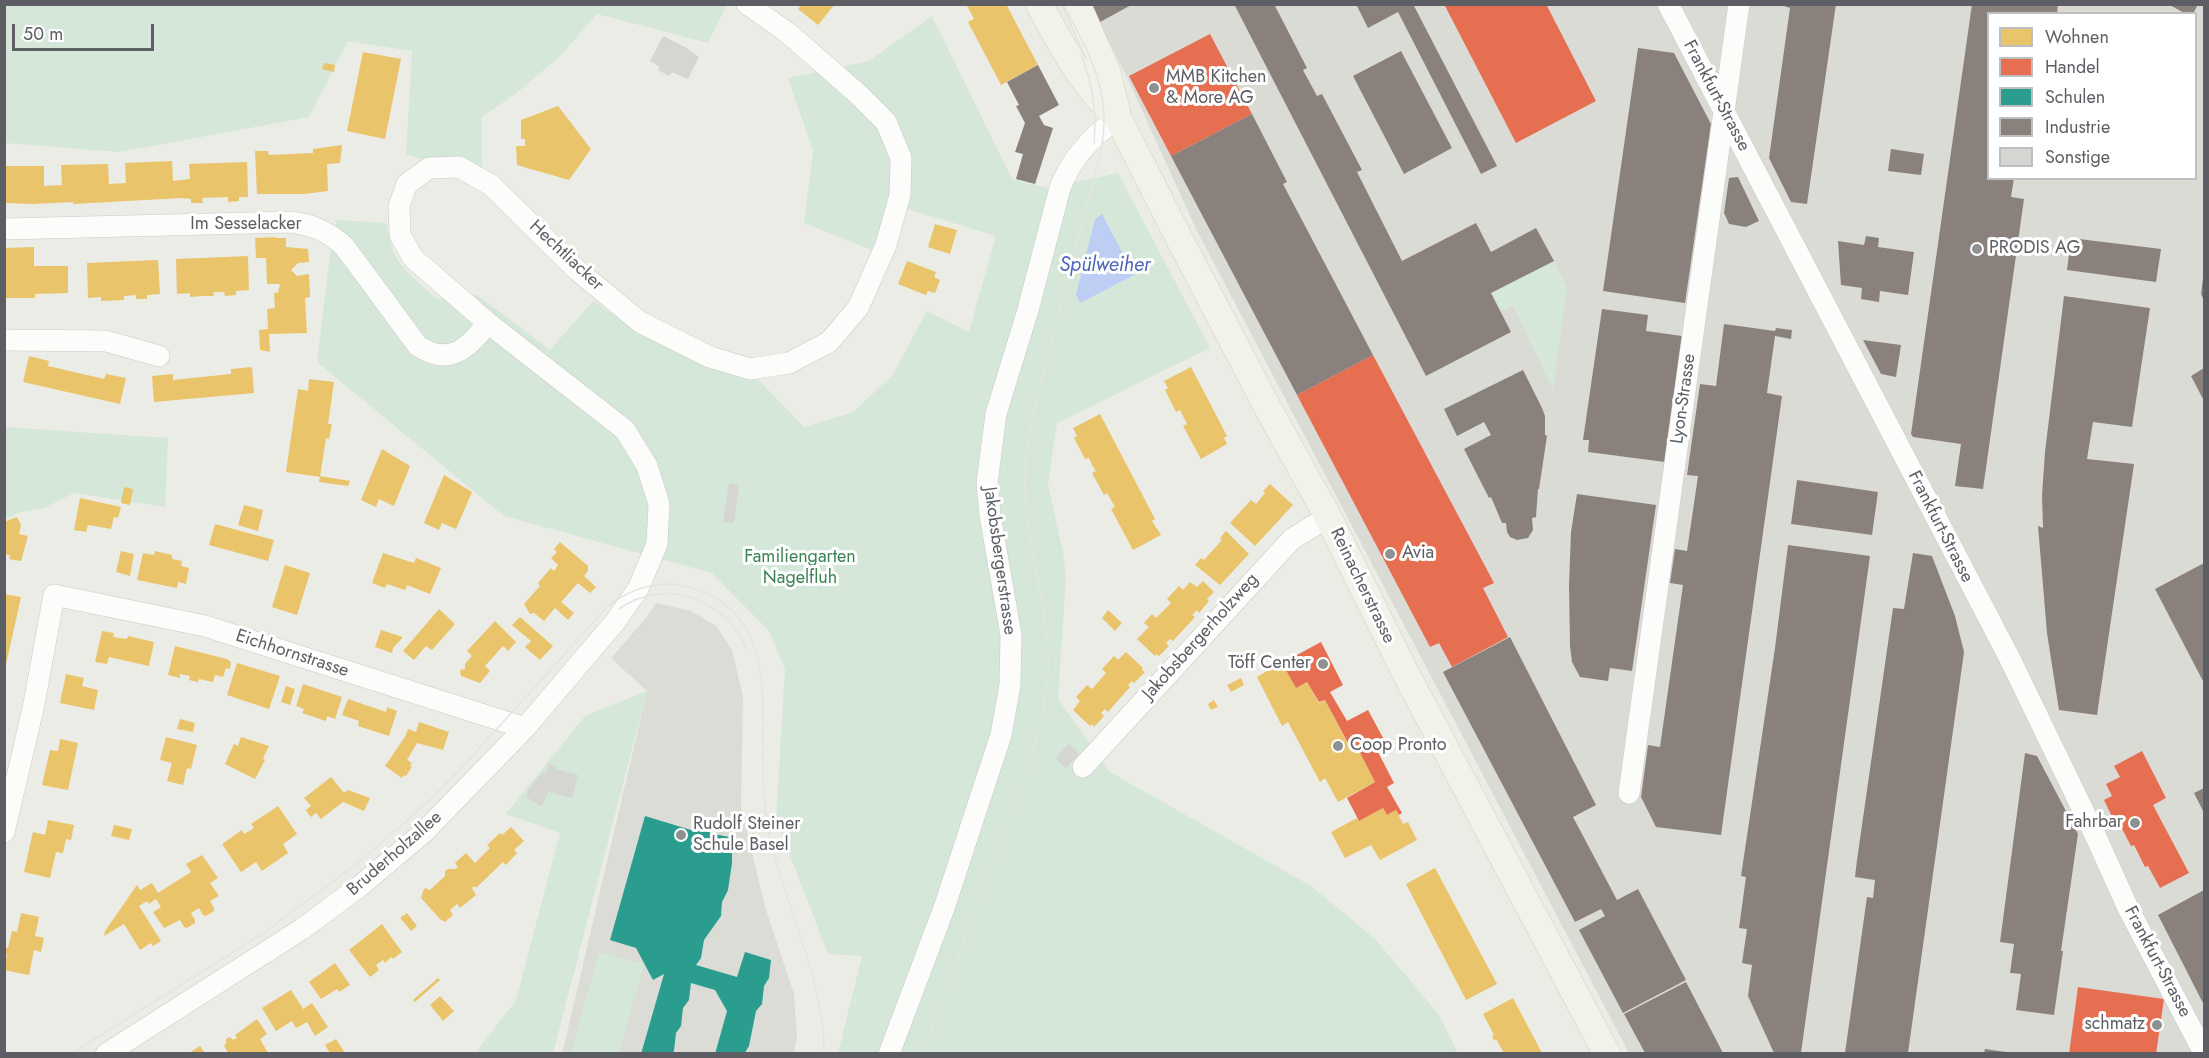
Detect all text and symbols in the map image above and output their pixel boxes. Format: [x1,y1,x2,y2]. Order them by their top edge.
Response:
scale bar [15,12,158,50]
legend [1987,12,2197,180]
text: 50 m [23,21,63,47]
text: Wohnen [2045,24,2109,50]
street label: Frankfurt-Strasse [1678,37,1754,155]
text: Handel [2045,54,2100,80]
place label: MMB Kitchen & More AG [1166,67,1267,110]
marker: MMB Kitchen & More AG [1147,81,1161,95]
text: Schulen [2045,84,2105,110]
text: Industrie [2045,114,2110,140]
text: Sonstige [2045,144,2110,170]
street label: Im Sesselacker [190,214,302,236]
street label: Hechtliacker [524,216,608,296]
place label: PRODIS AG [1989,238,2080,260]
marker: PRODIS AG [1970,242,1984,256]
water label: Spülweiher [1059,254,1151,278]
street label: Lyon-Strasse [1667,353,1701,445]
street label: Frankfurt-Strasse [1903,468,1977,586]
street label: Jakobsbergerstrasse [978,486,1020,636]
street label: Reinacherstrasse [1325,525,1399,647]
place label: Avia [1402,543,1434,565]
park label: Familiengarten Nagelfluh [744,547,856,590]
marker: Avia [1383,547,1397,561]
street label: Jakobsbergerholzweg [1139,569,1263,705]
street label: Eichhornstrasse [233,626,351,682]
place label: Töff Center [1228,653,1311,675]
marker: Töff Center [1316,657,1330,671]
place label: Coop Pronto [1350,735,1446,757]
marker: Coop Pronto [1331,739,1345,753]
street label: Bruderholzallee [343,807,447,901]
place label: Fahrbar [2065,812,2123,834]
place label: Rudolf Steiner Schule Basel [693,814,800,856]
marker: Fahrbar [2128,816,2142,830]
marker: Rudolf Steiner Schule Basel [674,828,688,842]
street label: Frankfurt-Strasse [2119,903,2195,1021]
place label: schmatz [2084,1014,2145,1036]
marker: schmatz [2150,1018,2164,1032]

